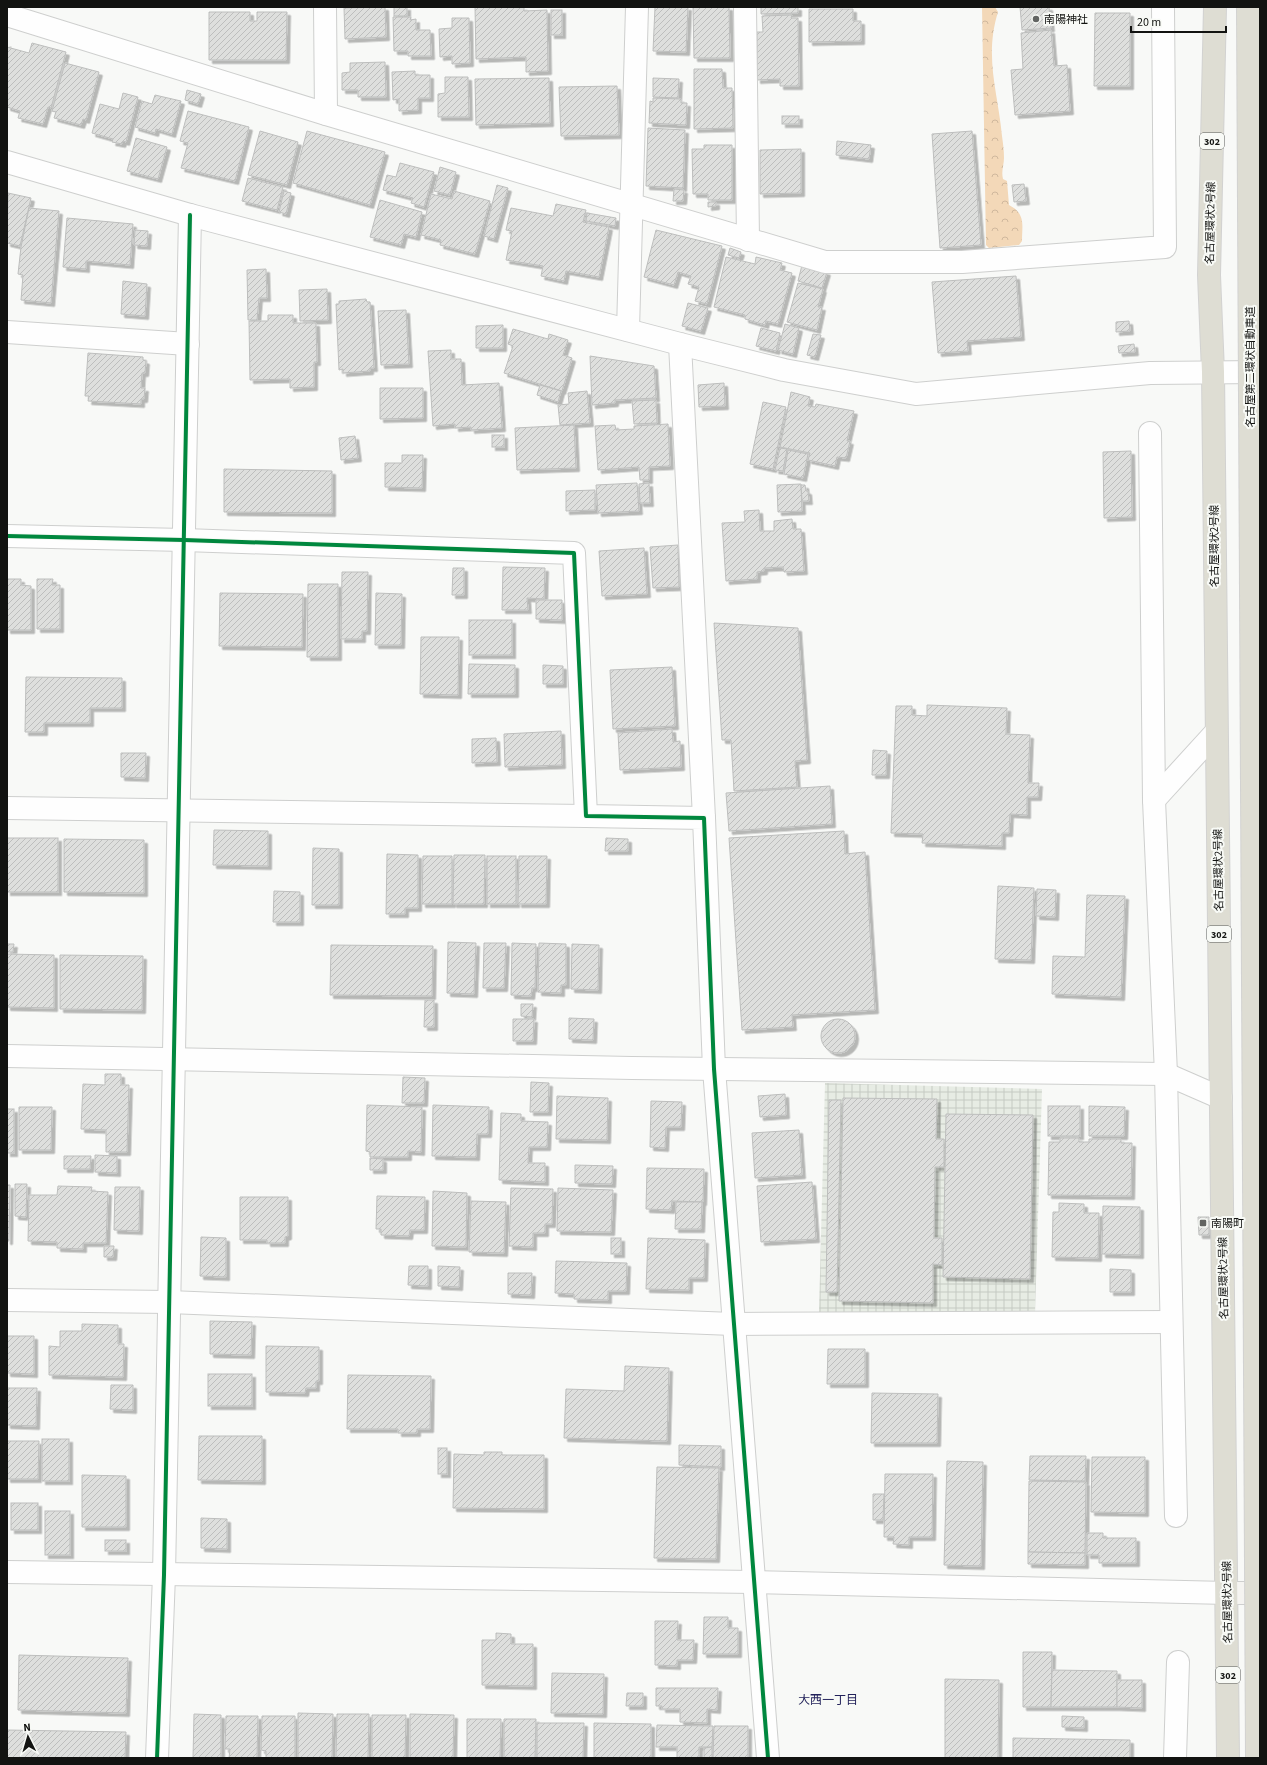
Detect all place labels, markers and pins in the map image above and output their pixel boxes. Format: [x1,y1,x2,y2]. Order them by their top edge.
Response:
place label: 南陽神社 [1044,12,1088,27]
marker: 南陽神社 [1031,14,1041,24]
place label: 南陽町 [1211,1216,1244,1231]
marker: 南陽町 [1198,1218,1208,1228]

